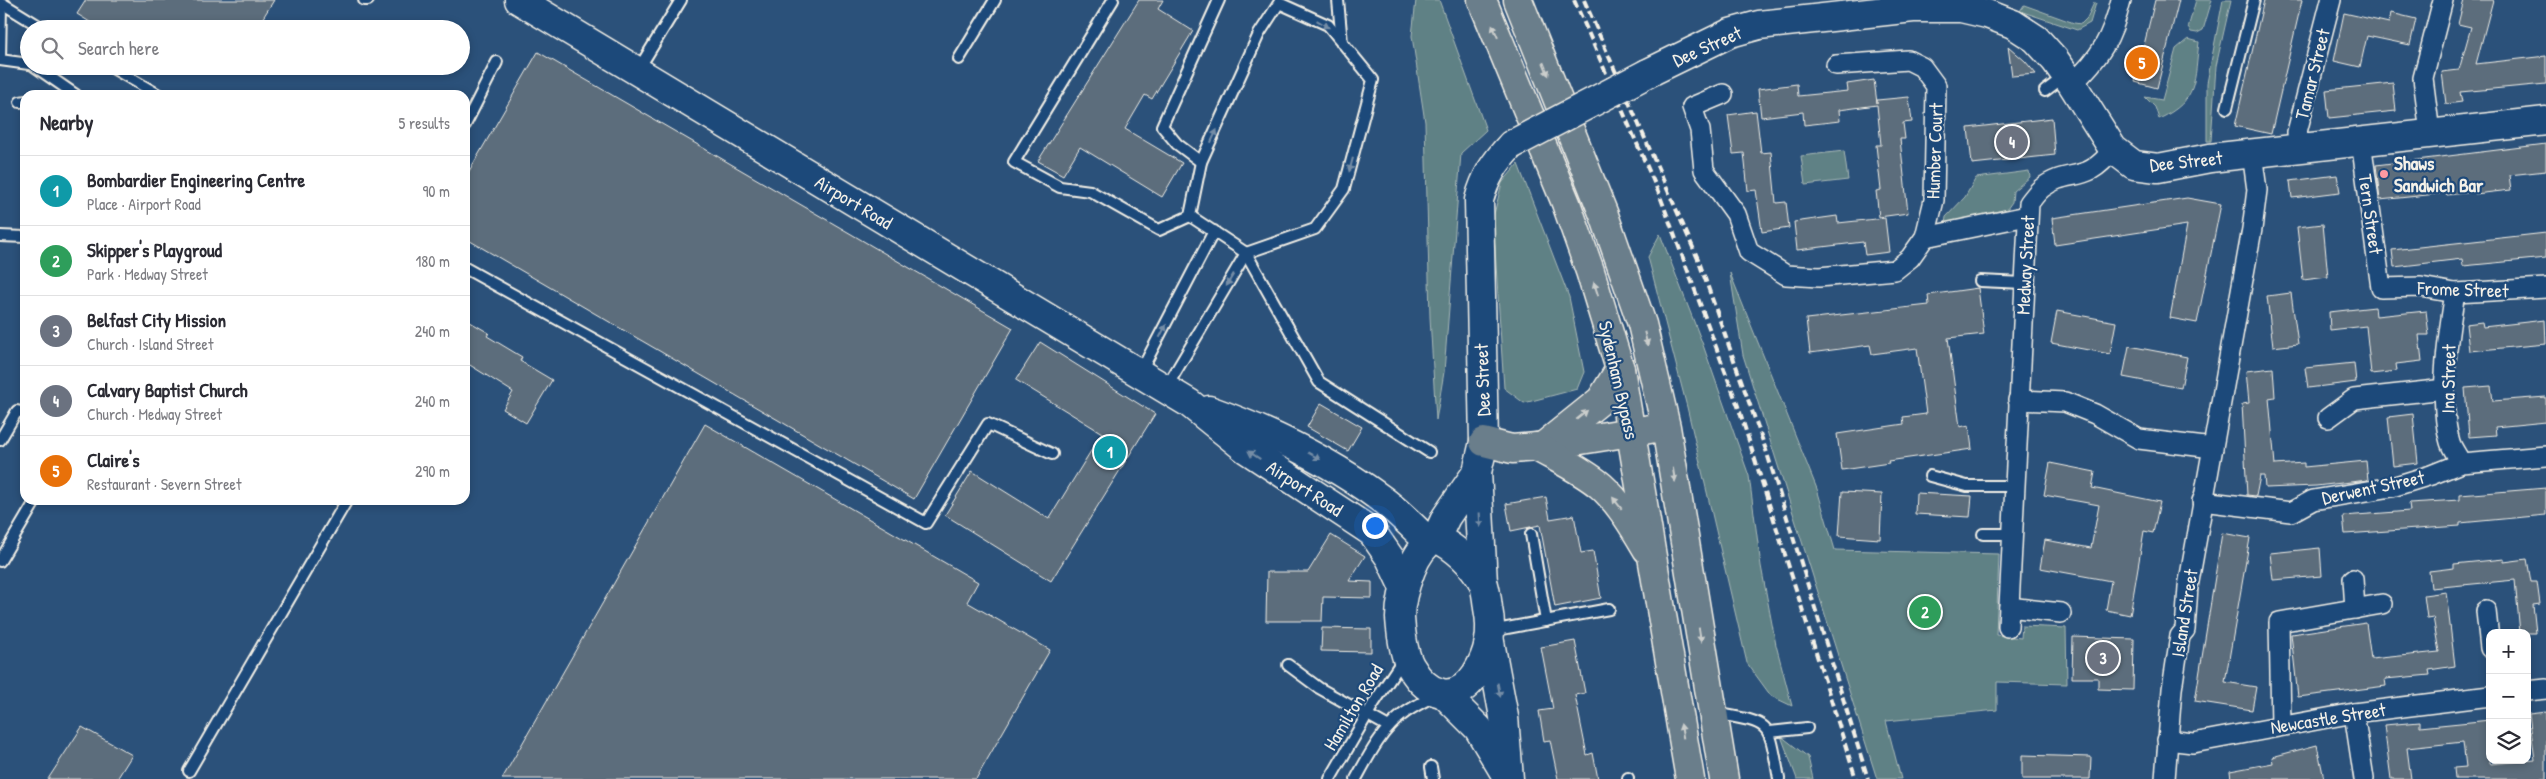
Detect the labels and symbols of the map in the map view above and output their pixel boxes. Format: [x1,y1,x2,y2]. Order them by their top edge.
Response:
street label: Dee Street [1668,19,1746,73]
one-way arrow [1317,20,1330,29]
one-way arrow [1490,24,1498,38]
street label: Tamar Street [2288,25,2336,122]
pin: 5 [2126,44,2158,82]
one-way arrow [1542,61,1550,76]
street label: Humber Court [1919,102,1949,199]
pin: 4 [1996,123,2028,161]
one-way arrow [1210,129,1218,143]
street label: Dee Street [2148,144,2224,178]
place label: Shaws Sandwich Bar [2394,150,2484,198]
one-way arrow [1346,157,1354,172]
marker: Shaws Sandwich Bar [2378,168,2390,180]
street label: Airport Road [810,169,898,236]
street label: Tern Street [2352,172,2390,256]
street label: Medway Street [2009,214,2041,315]
one-way arrow [1225,274,1234,287]
street label: Frome Street [2416,274,2509,304]
one-way arrow [1592,281,1599,296]
street label: Sydenham Bypass [1593,318,1645,442]
one-way arrow [1159,324,1167,339]
one-way arrow [1642,332,1650,347]
street label: Dee Street [1468,343,1496,417]
street label: Ina Street [2434,344,2462,414]
one-way arrow [1575,409,1588,420]
pin: 1 [1094,433,1126,471]
one-way arrow [1247,450,1261,459]
one-way arrow [1307,452,1320,461]
street label: Airport Road [1262,454,1349,523]
street label: Derwent Street [2319,463,2427,511]
one-way arrow [1670,467,1678,483]
one-way arrow [1611,497,1622,510]
your location [1362,513,1388,539]
one-way arrow [1476,513,1484,529]
street label: Island Street [2164,567,2204,659]
pin: 2 [1909,593,1941,631]
one-way arrow [1697,627,1705,643]
pin: 3 [2087,639,2119,677]
street label: Hamilton Road [1317,658,1389,755]
one-way arrow [1496,682,1504,698]
street label: Newcastle Street [2269,696,2388,740]
one-way arrow [1678,723,1686,739]

